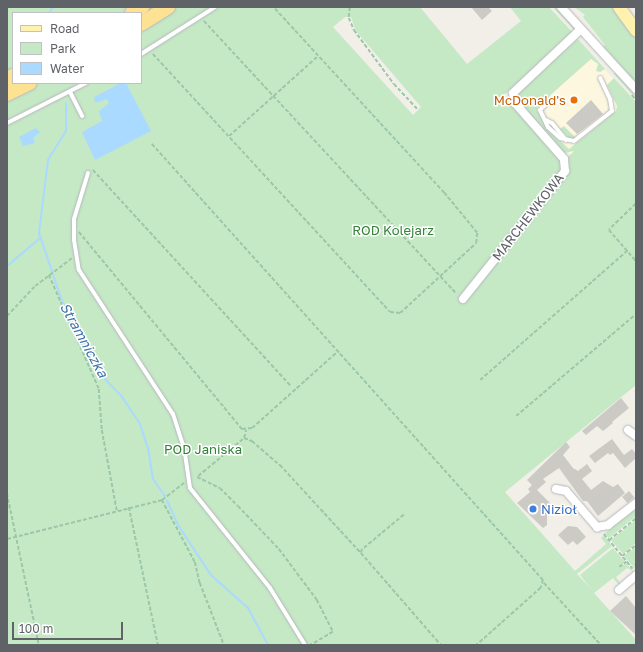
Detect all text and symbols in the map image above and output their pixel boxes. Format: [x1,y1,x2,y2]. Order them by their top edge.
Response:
legend [12,12,142,84]
text: Road [50,21,79,36]
text: Park [50,41,76,56]
text: Water [50,61,84,76]
place label: McDonald's [494,92,566,108]
marker: McDonald's [569,95,579,105]
street label: MARCHEWKOWA [489,170,567,264]
park label: ROD Kolejarz [352,222,434,238]
water label: Stramniczka [57,300,111,380]
park label: POD Janiska [164,441,242,457]
place label: Nizioł [541,501,577,517]
marker: Nizioł [528,504,538,514]
scale bar [14,614,125,640]
text: 100 m [19,621,53,636]

